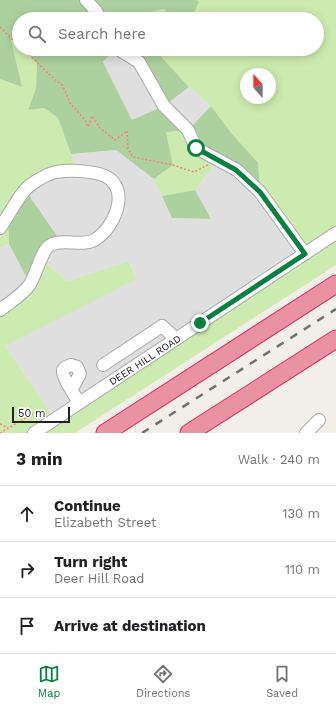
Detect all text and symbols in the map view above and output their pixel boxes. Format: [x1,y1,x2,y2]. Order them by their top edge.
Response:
search box [12,12,324,56]
icon: search [26,23,48,45]
text: Search here [58,25,146,43]
north arrow [240,68,276,104]
route start [187,139,205,157]
route end [191,314,209,332]
street label: DEER HILL ROAD [107,333,183,387]
scale bar [12,405,70,424]
text: 50 m [18,407,45,420]
text: 3 min [16,449,62,469]
text: Walk · 240 m [238,452,320,467]
text: Continue [54,497,121,515]
icon: ahead [16,503,38,525]
text: 130 m [282,506,320,521]
text: Elizabeth Street [54,515,157,530]
text: Turn right [54,553,127,571]
icon: right [16,559,38,581]
text: 110 m [285,562,320,577]
text: Deer Hill Road [54,571,144,586]
icon: arrive [16,615,38,637]
text: Arrive at destination [54,617,206,635]
tab: Map [38,663,60,700]
tab: Directions [136,663,190,700]
tab: Saved [266,663,298,700]

